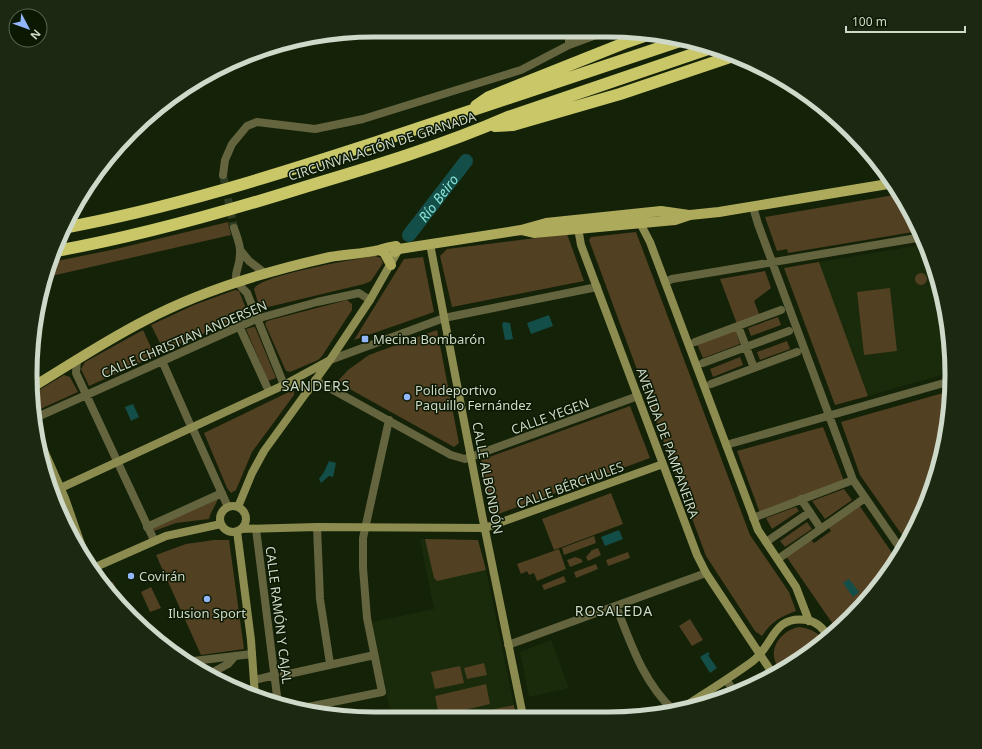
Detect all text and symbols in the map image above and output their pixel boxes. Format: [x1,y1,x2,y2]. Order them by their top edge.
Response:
north arrow [8,8,48,48]
scale bar [846,8,965,34]
text: 100 m [852,13,887,30]
text: N [27,27,45,43]
street label: CIRCUNVALACIÓN DE GRANADA [286,107,479,185]
water label: Río Beiro [413,170,462,226]
street label: CALLE CHRISTIAN ANDERSEN [98,296,270,382]
place label: Mecina Bombarón [373,330,485,348]
marker: Mecina Bombarón [360,334,370,344]
street label: AVENIDA DE PAMPANEIRA [632,365,704,521]
district label: SANDERS [282,376,350,395]
place label: Polideportivo Paquillo Fernández [415,381,532,414]
marker: Polideportivo Paquillo Fernández [402,392,412,402]
street label: CALLE YEGEN [508,394,592,438]
street label: CALLE ALBONDÓN [468,420,508,536]
street label: CALLE BÉRCHULES [514,457,626,513]
street label: CALLE RAMÓN Y CAJAL [262,545,296,685]
place label: Covirán [139,567,185,585]
marker: Covirán [126,571,136,581]
marker: Ilusion Sport [202,594,212,604]
district label: ROSALEDA [575,601,653,620]
place label: Ilusion Sport [168,604,246,622]

